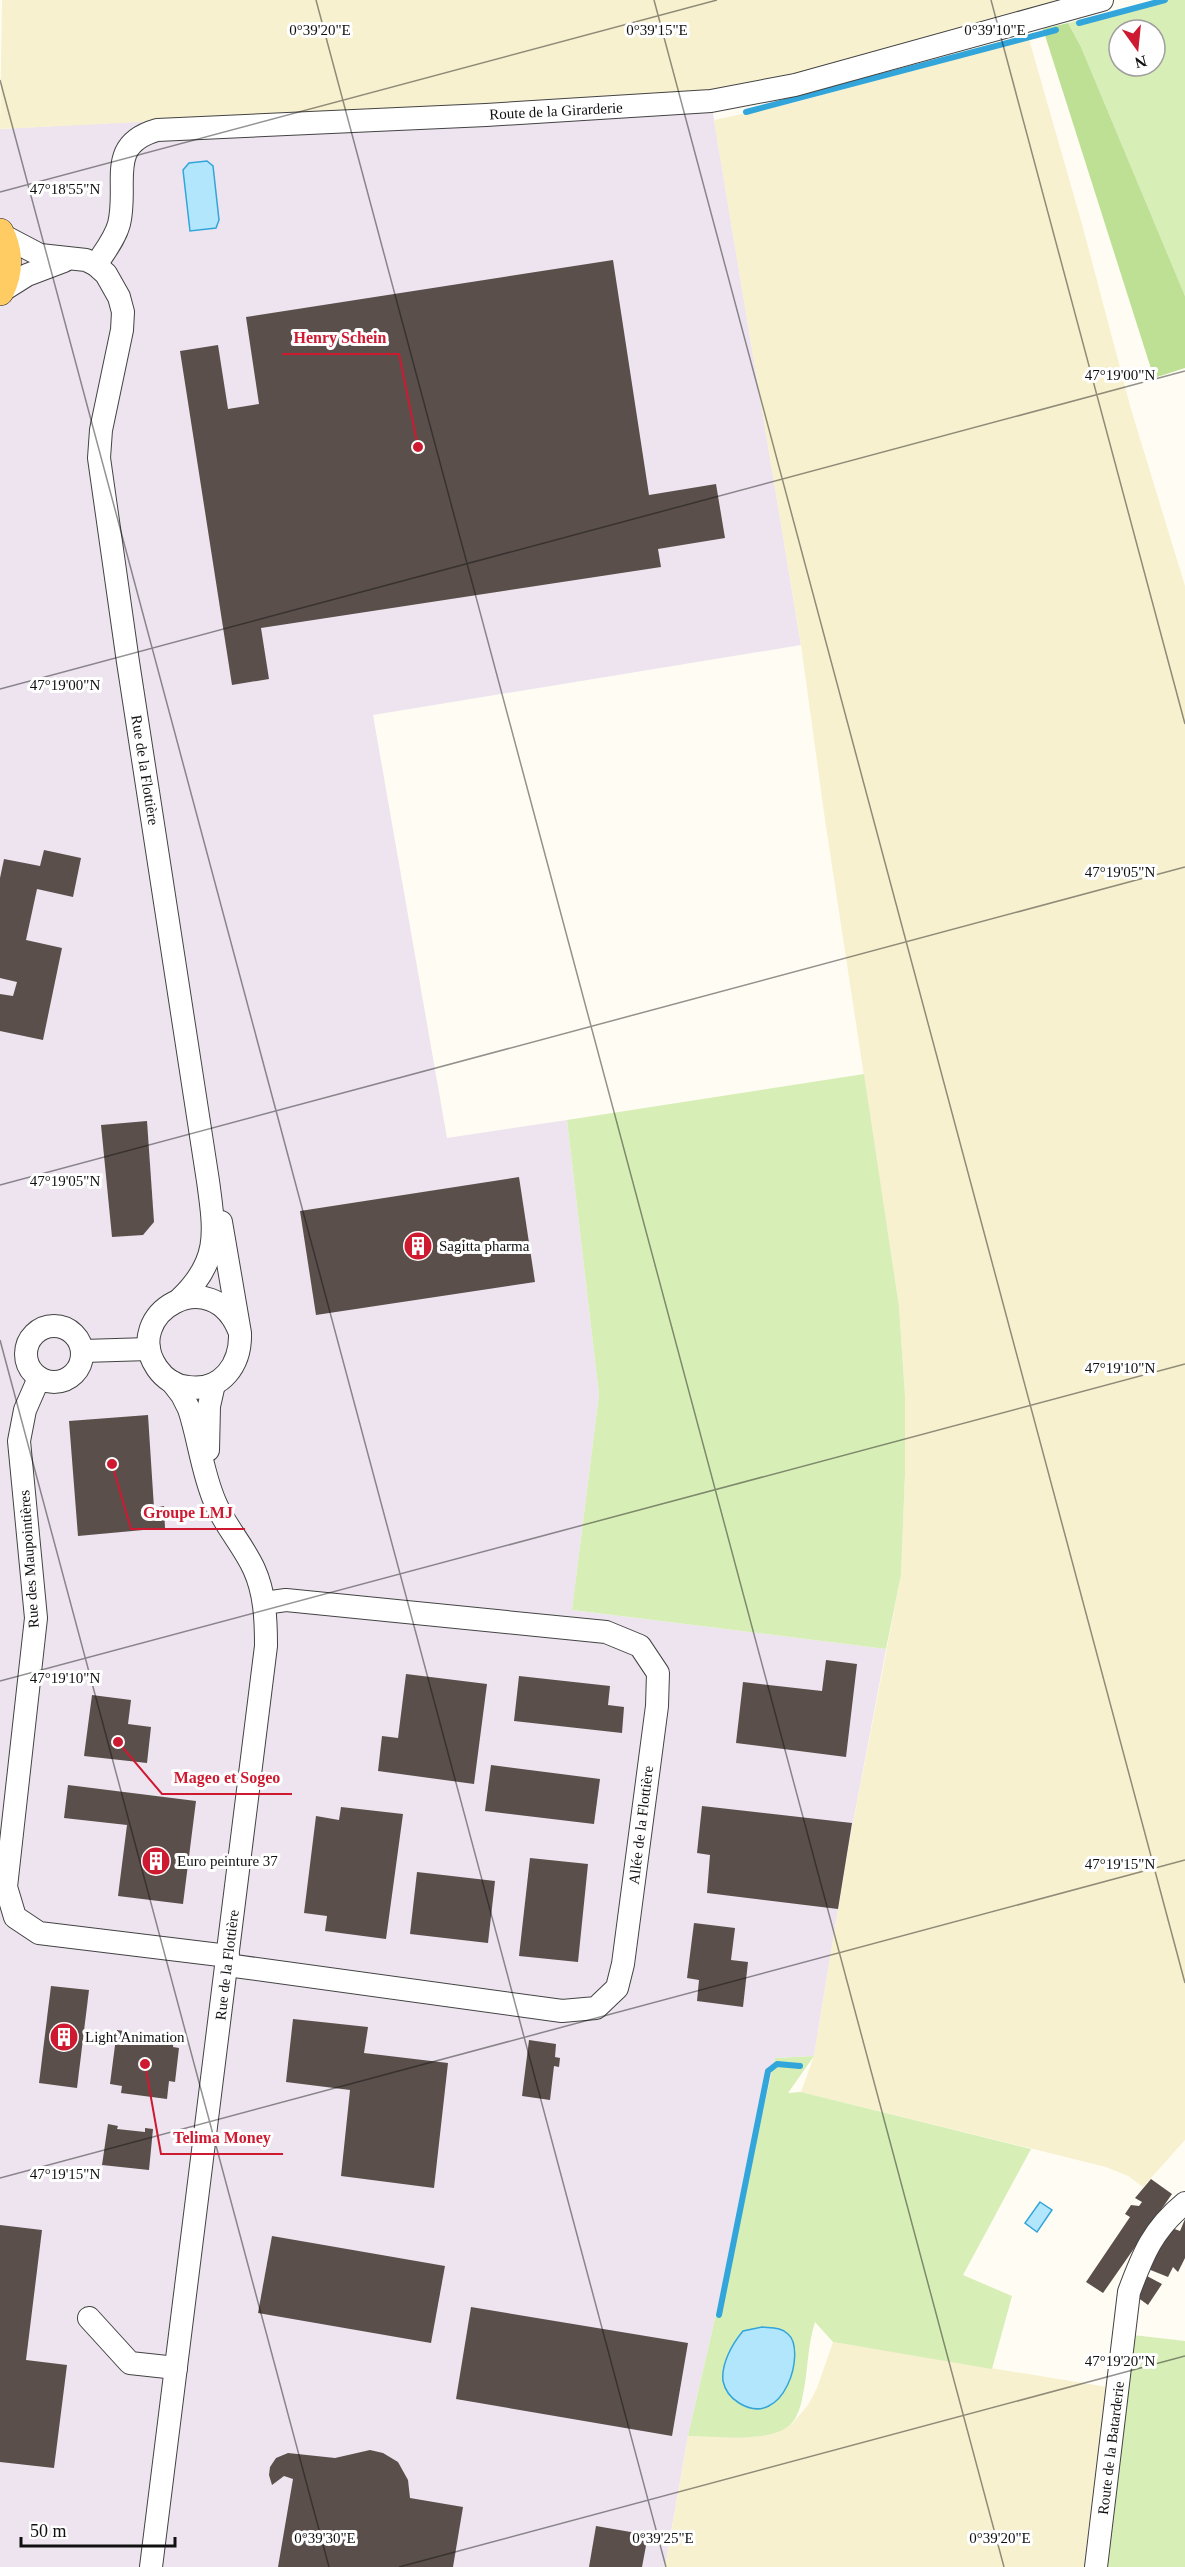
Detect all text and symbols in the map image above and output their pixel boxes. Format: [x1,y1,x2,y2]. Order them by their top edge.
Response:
north arrow [1107,18,1167,78]
text: 0°39'20"E [289,22,351,38]
text: 0°39'15"E [626,22,688,38]
text: 0°39'10"E [964,22,1026,38]
text: N [1133,52,1149,72]
street label: Route de la Girarderie [489,99,624,122]
text: 47°18'55"N [30,181,100,197]
callout: Henry Schein [282,320,399,354]
text: Henry Schein [294,329,387,347]
text: 47°19'00"N [1085,367,1155,383]
text: 47°19'00"N [30,677,100,693]
street label: Rue de la Flottière [128,714,162,827]
text: 47°19'05"N [1085,864,1155,880]
text: 47°19'05"N [30,1173,100,1189]
building icon: Sagitta pharma [402,1230,434,1262]
place label: Sagitta pharma [439,1238,530,1254]
text: 47°19'10"N [1085,1360,1155,1376]
street label: Rue des Maupointières [16,1489,42,1629]
callout: Groupe LMJ [131,1495,245,1529]
text: Groupe LMJ [143,1504,233,1522]
text: 47°19'10"N [30,1670,100,1686]
callout: Mageo et Sogeo [162,1760,292,1794]
street label: Allée de la Flottière [626,1764,656,1885]
text: Mageo et Sogeo [174,1769,280,1787]
building icon: Euro peinture 37 [140,1845,172,1877]
place label: Euro peinture 37 [177,1853,278,1869]
text: 47°19'15"N [1085,1856,1155,1872]
street label: Rue de la Flottière [212,1908,242,2021]
building icon: Light Animation [48,2021,80,2053]
place label: Light Animation [85,2029,185,2045]
callout: Telima Money [161,2120,283,2154]
text: Telima Money [173,2129,271,2147]
text: 47°19'15"N [30,2166,100,2182]
text: 47°19'20"N [1085,2353,1155,2369]
street label: Route de la Batarderie [1095,2380,1127,2516]
scale bar [21,2510,176,2548]
text: 50 m [30,2521,67,2541]
text: 0°39'30"E [294,2530,356,2546]
text: 0°39'25"E [632,2530,694,2546]
text: 0°39'20"E [969,2530,1031,2546]

